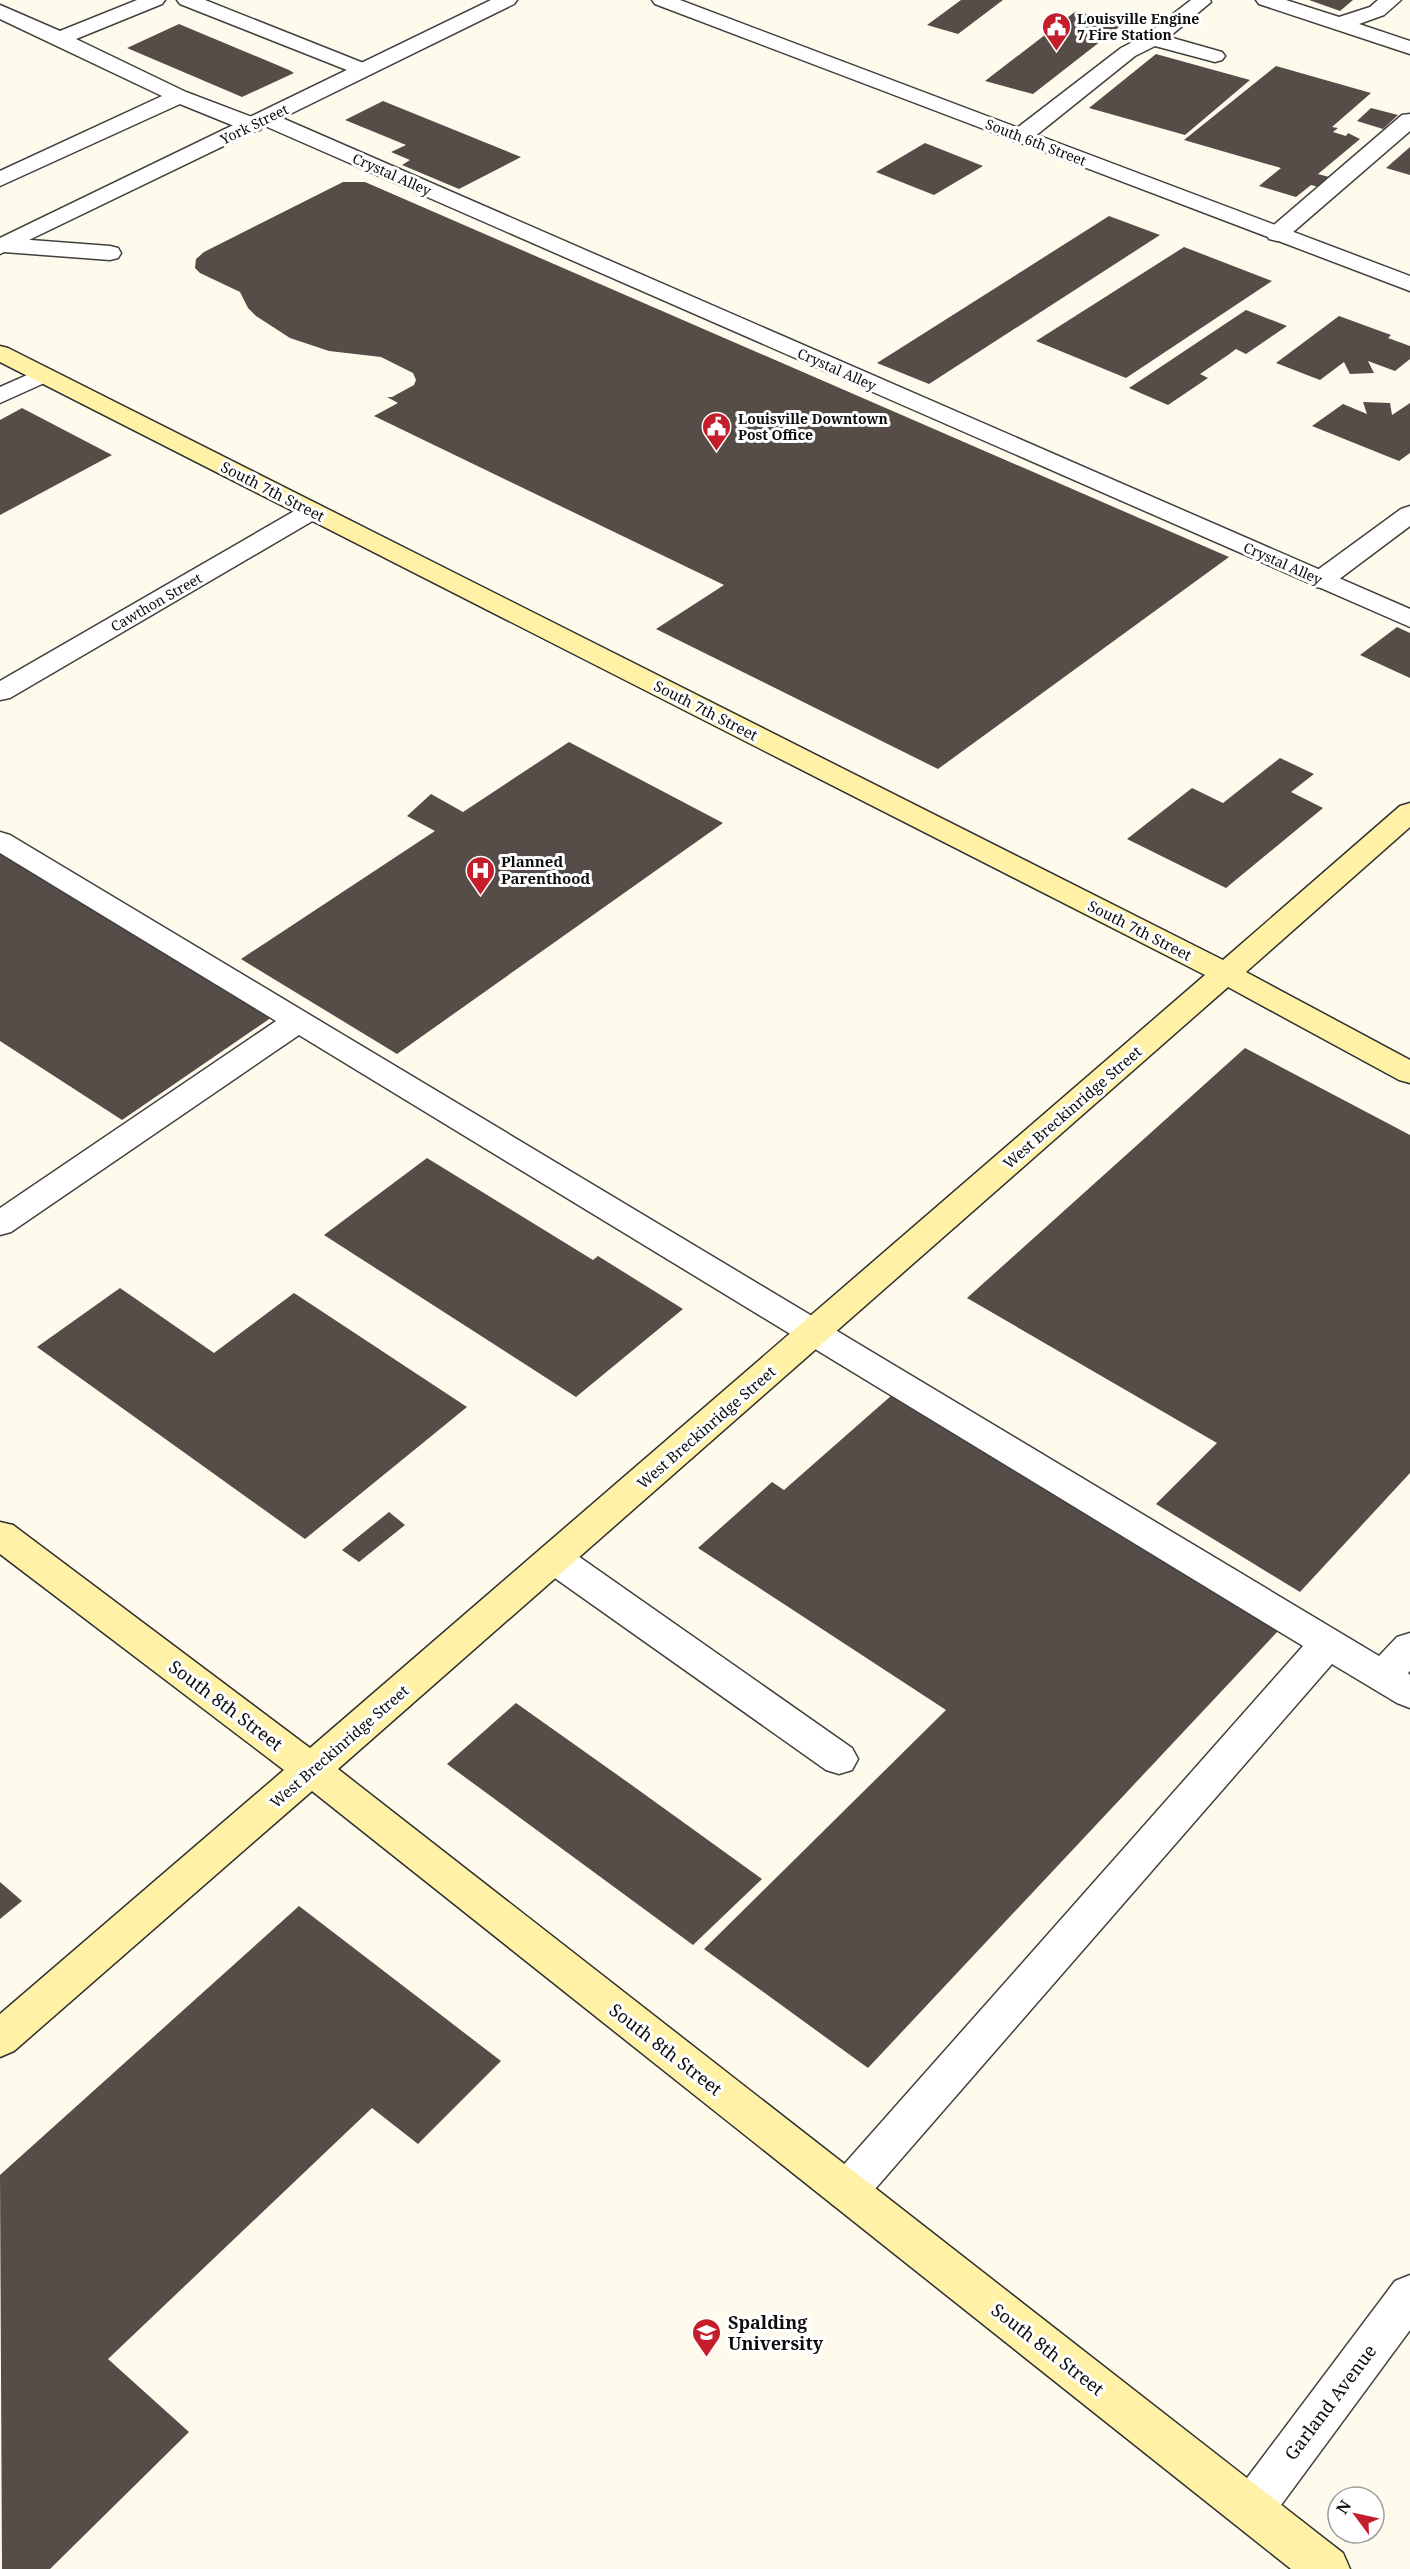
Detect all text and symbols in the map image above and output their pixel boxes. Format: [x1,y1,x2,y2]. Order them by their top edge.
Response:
place label: Louisville Engine 7 Fire Station [1077,9,1199,44]
public building icon: Louisville Engine 7 Fire Station [1040,10,1072,52]
street label: York Street [216,99,291,149]
street label: South 6th Street [983,114,1089,170]
street label: Crystal Alley [350,148,434,200]
street label: Crystal Alley [795,343,879,395]
place label: Louisville Downtown Post Office [738,409,888,444]
public building icon: Louisville Downtown Post Office [701,410,733,452]
street label: South 7th Street [218,456,328,526]
street label: Crystal Alley [1241,537,1325,589]
street label: Cawthon Street [107,568,205,636]
street label: South 7th Street [651,675,761,745]
place label: Planned Parenthood [501,851,591,888]
hospital icon: Planned Parenthood [464,854,496,896]
street label: South 7th Street [1085,895,1195,965]
street label: West Breckinridge Street [999,1041,1145,1173]
street label: West Breckinridge Street [633,1361,779,1493]
street label: South 8th Street [164,1654,288,1756]
street label: West Breckinridge Street [266,1680,412,1812]
street label: South 8th Street [605,1997,727,2101]
street label: South 8th Street [987,2297,1109,2401]
place label: Spalding University [728,2310,824,2355]
school or university icon: Spalding University [691,2316,723,2358]
street label: Garland Avenue [1279,2339,1381,2465]
north arrow [1326,2485,1386,2545]
text: N [1331,2495,1356,2518]

